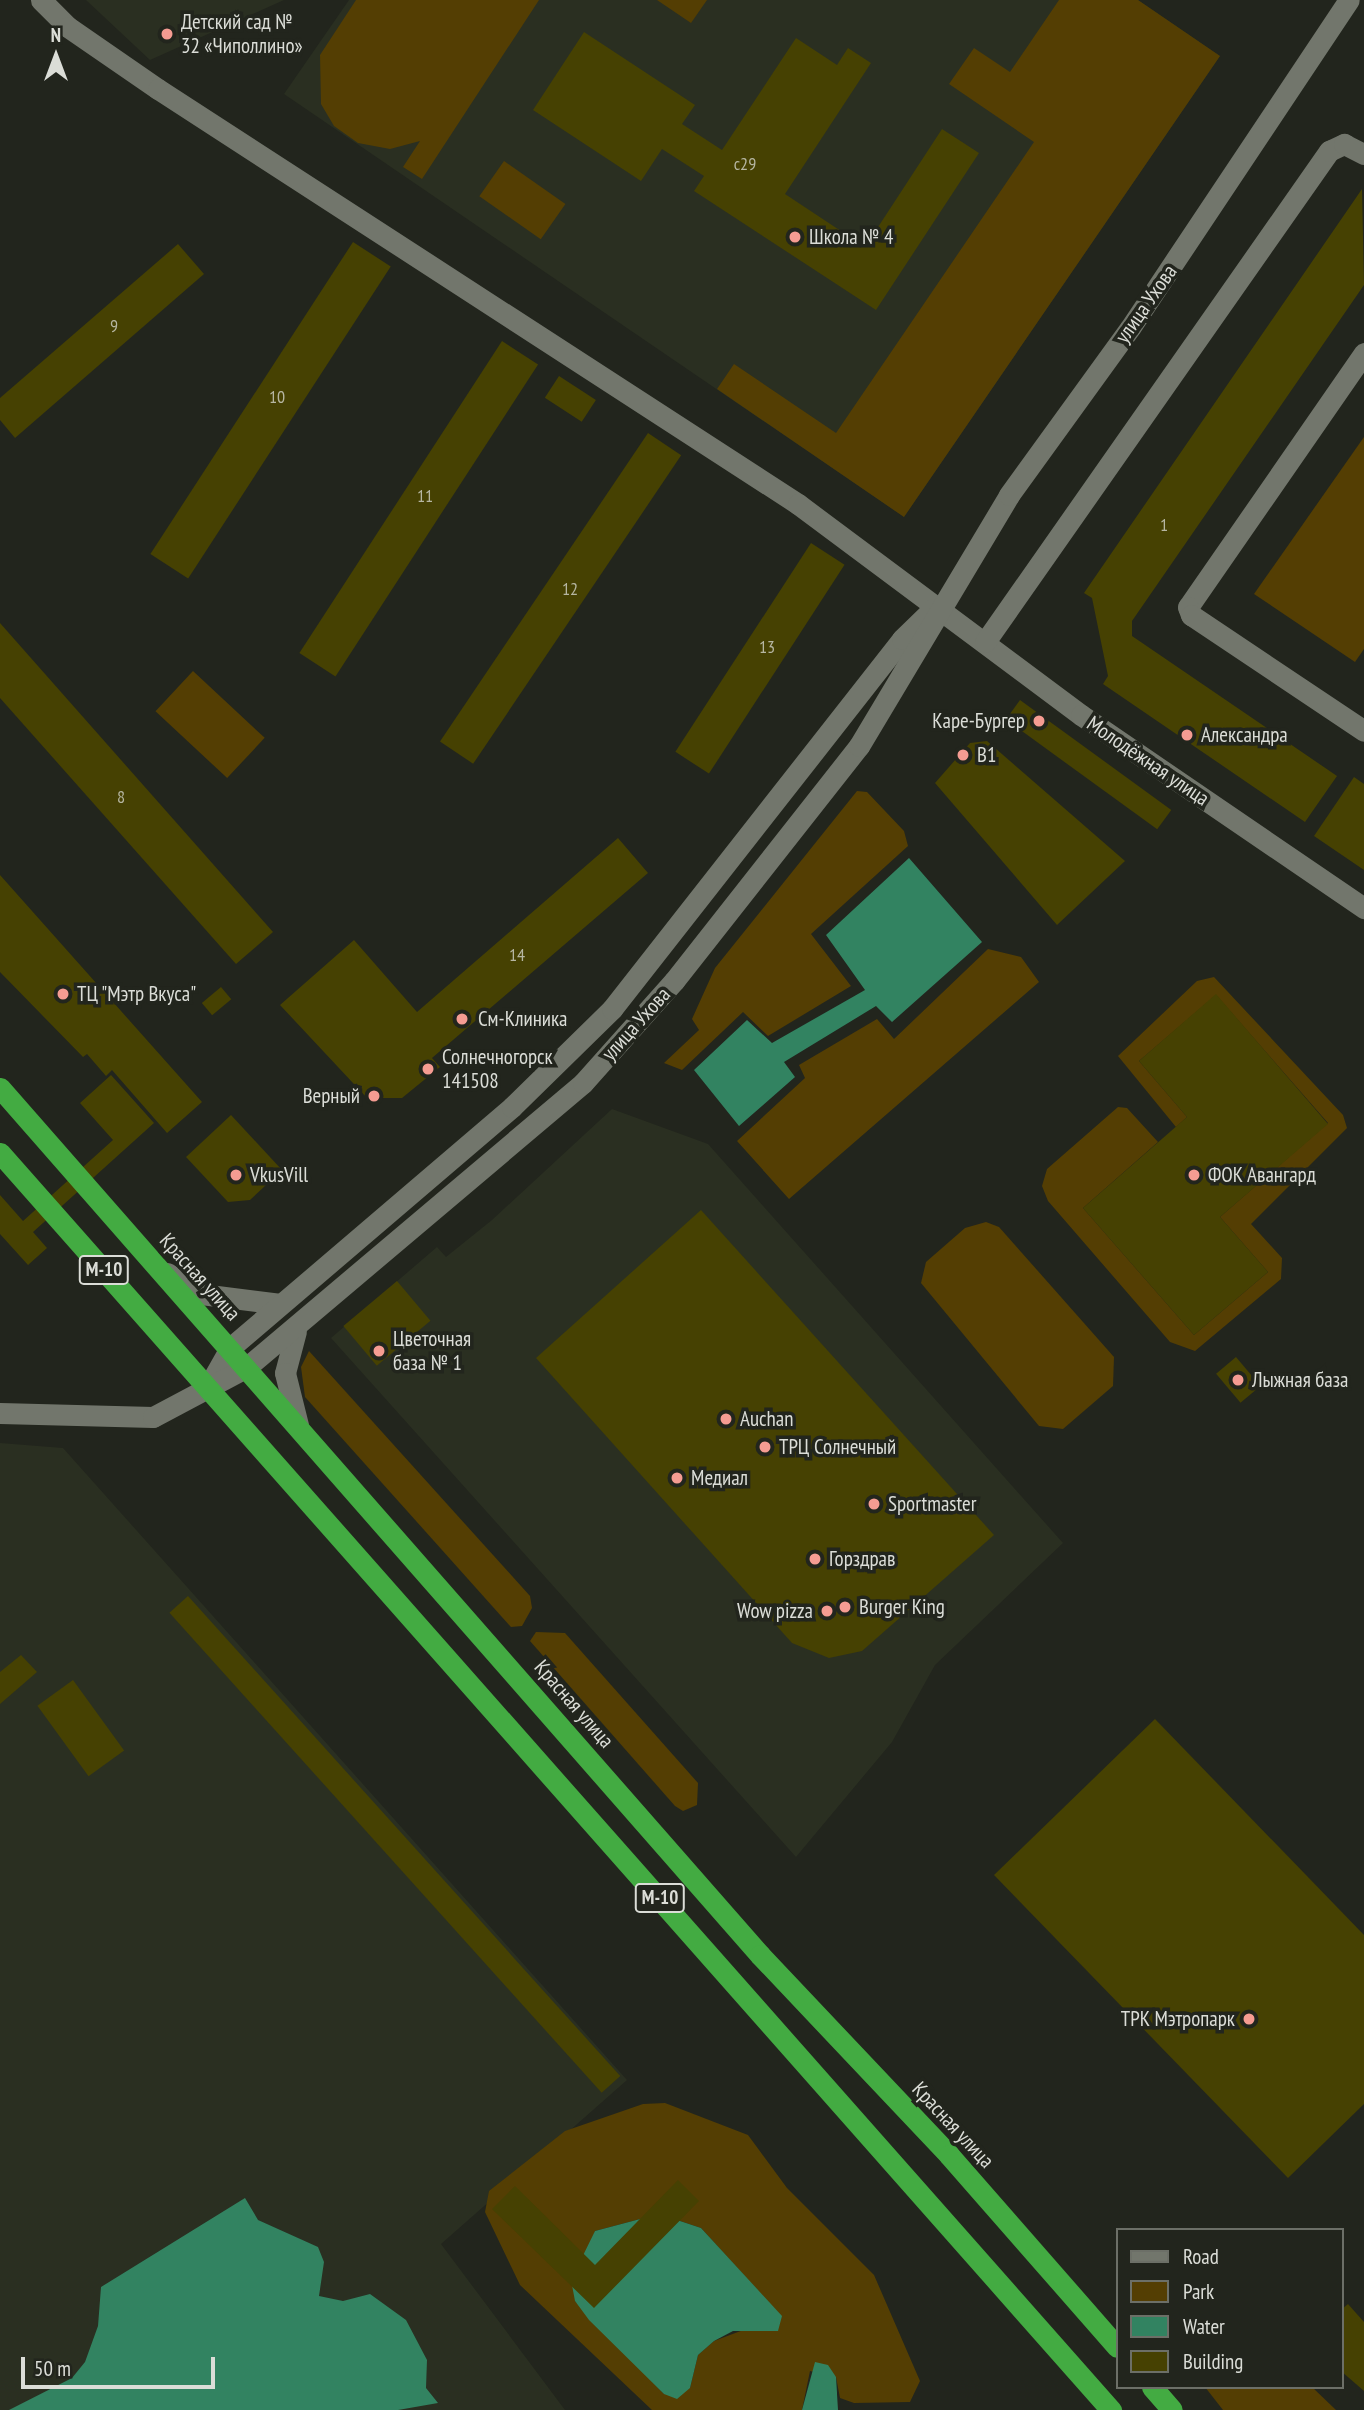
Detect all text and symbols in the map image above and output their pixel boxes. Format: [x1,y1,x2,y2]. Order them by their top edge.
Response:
place label: Детский сад № 32 «Чиполлино» [181,9,303,59]
north arrow [21,21,91,91]
text: N [51,23,61,47]
marker: Детский сад № 32 «Чиполлино» [159,26,175,42]
house number: с29 [734,153,756,175]
place label: Школа № 4 [809,224,893,250]
marker: Школа № 4 [787,229,803,245]
street label: улица Ухова [1110,260,1182,348]
house number: 9 [110,315,118,337]
house number: 10 [269,386,285,408]
house number: 11 [417,485,433,507]
house number: 1 [1160,514,1168,536]
house number: 12 [562,578,578,600]
house number: 13 [759,636,775,658]
place label: Каре-Бургер [932,708,1025,734]
street label: Молодёжная улица [1082,711,1214,811]
marker: Каре-Бургер [1031,713,1047,729]
place label: Александра [1201,722,1288,748]
marker: Александра [1179,727,1195,743]
place label: В1 [977,742,996,768]
marker: В1 [955,747,971,763]
house number: 8 [117,786,125,808]
house number: 14 [509,944,525,966]
place label: ТЦ "Мэтр Вкуса" [77,981,197,1007]
street label: улица Ухова [596,982,676,1066]
marker: ТЦ "Мэтр Вкуса" [55,986,71,1002]
place label: См-Клиника [478,1006,568,1032]
marker: См-Клиника [452,1009,472,1029]
place label: Солнечногорск 141508 [442,1044,553,1094]
marker: Солнечногорск 141508 [420,1061,436,1077]
place label: Верный [303,1083,360,1109]
marker: Верный [366,1088,382,1104]
place label: VkusVill [250,1162,308,1188]
place label: ФОК Авангард [1208,1162,1317,1188]
marker: VkusVill [228,1167,244,1183]
marker: ФОК Авангард [1186,1167,1202,1183]
street label: Красная улица [154,1228,246,1326]
road number: М-10 [78,1254,130,1286]
place label: Цветочная база № 1 [393,1326,471,1376]
marker: Цветочная база № 1 [371,1343,387,1359]
place label: Лыжная база [1252,1367,1348,1393]
marker: Лыжная база [1230,1372,1246,1388]
place label: Auchan [740,1406,793,1432]
marker: Auchan [718,1411,734,1427]
place label: ТРЦ Солнечный [779,1434,896,1460]
marker: ТРЦ Солнечный [757,1439,773,1455]
place label: Медиал [691,1465,748,1491]
marker: Медиал [669,1470,685,1486]
place label: Sportmaster [888,1491,976,1517]
marker: Sportmaster [866,1496,882,1512]
place label: Горздрав [829,1546,895,1572]
marker: Горздрав [807,1551,823,1567]
place label: Burger King [859,1594,945,1620]
place label: Wow pizza [737,1598,813,1624]
marker: Burger King [837,1599,853,1615]
marker: Wow pizza [819,1603,835,1619]
street label: Красная улица [529,1655,619,1753]
road number: М-10 [634,1882,686,1914]
place label: ТРК Мэтропарк [1121,2006,1235,2032]
marker: ТРК Мэтропарк [1241,2011,1257,2027]
street label: Красная улица [907,2077,999,2173]
legend [1116,2228,1343,2389]
text: Road [1183,2243,1219,2270]
text: Park [1183,2278,1214,2305]
text: Water [1183,2313,1225,2340]
scale bar [24,2344,219,2388]
text: Building [1183,2348,1243,2375]
text: 50 m [34,2355,71,2382]

